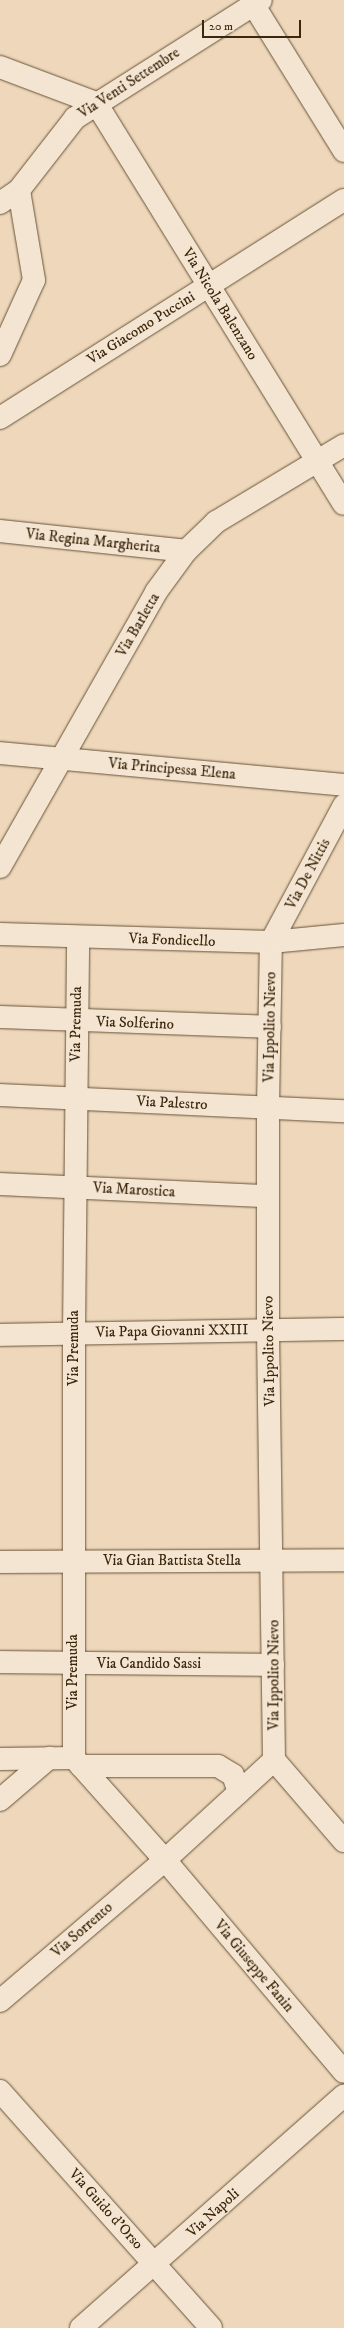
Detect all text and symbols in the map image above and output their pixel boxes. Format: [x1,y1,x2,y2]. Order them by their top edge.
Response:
scale bar [204,12,303,38]
text: 20 m [209,19,233,34]
street label: Via Venti Settembre [75,44,183,122]
street label: Via Nicola Balenzano [178,245,262,363]
street label: Via Giacomo Puccini [84,288,198,368]
street label: Via Regina Margherita [25,525,161,557]
street label: Via Barletta [112,590,164,660]
street label: Via Principessa Elena [107,754,237,784]
street label: Via De Nittis [282,835,334,913]
street label: Via Fondicello [128,929,216,951]
street label: Via Ippolito Nievo [260,972,280,1082]
street label: Via Premuda [66,986,86,1062]
street label: Via Solferino [96,1013,174,1033]
street label: Via Palestro [136,1092,208,1114]
street label: Via Marostica [92,1179,176,1201]
street label: Via Ippolito Nievo [259,1296,279,1406]
street label: Via Premuda [65,1310,83,1386]
street label: Via Papa Giovanni XXIII [95,1321,249,1341]
street label: Via Gian Battista Stella [103,1552,241,1570]
street label: Via Ippolito Nievo [265,1620,283,1730]
street label: Via Premuda [64,1634,82,1710]
street label: Via Candido Sassi [97,1655,201,1673]
street label: Via Sorrento [48,1899,116,1961]
street label: Via Giuseppe Fanin [210,1916,298,2016]
street label: Via Guido d'Orso [65,2165,147,2253]
street label: Via Napoli [183,2185,243,2241]

